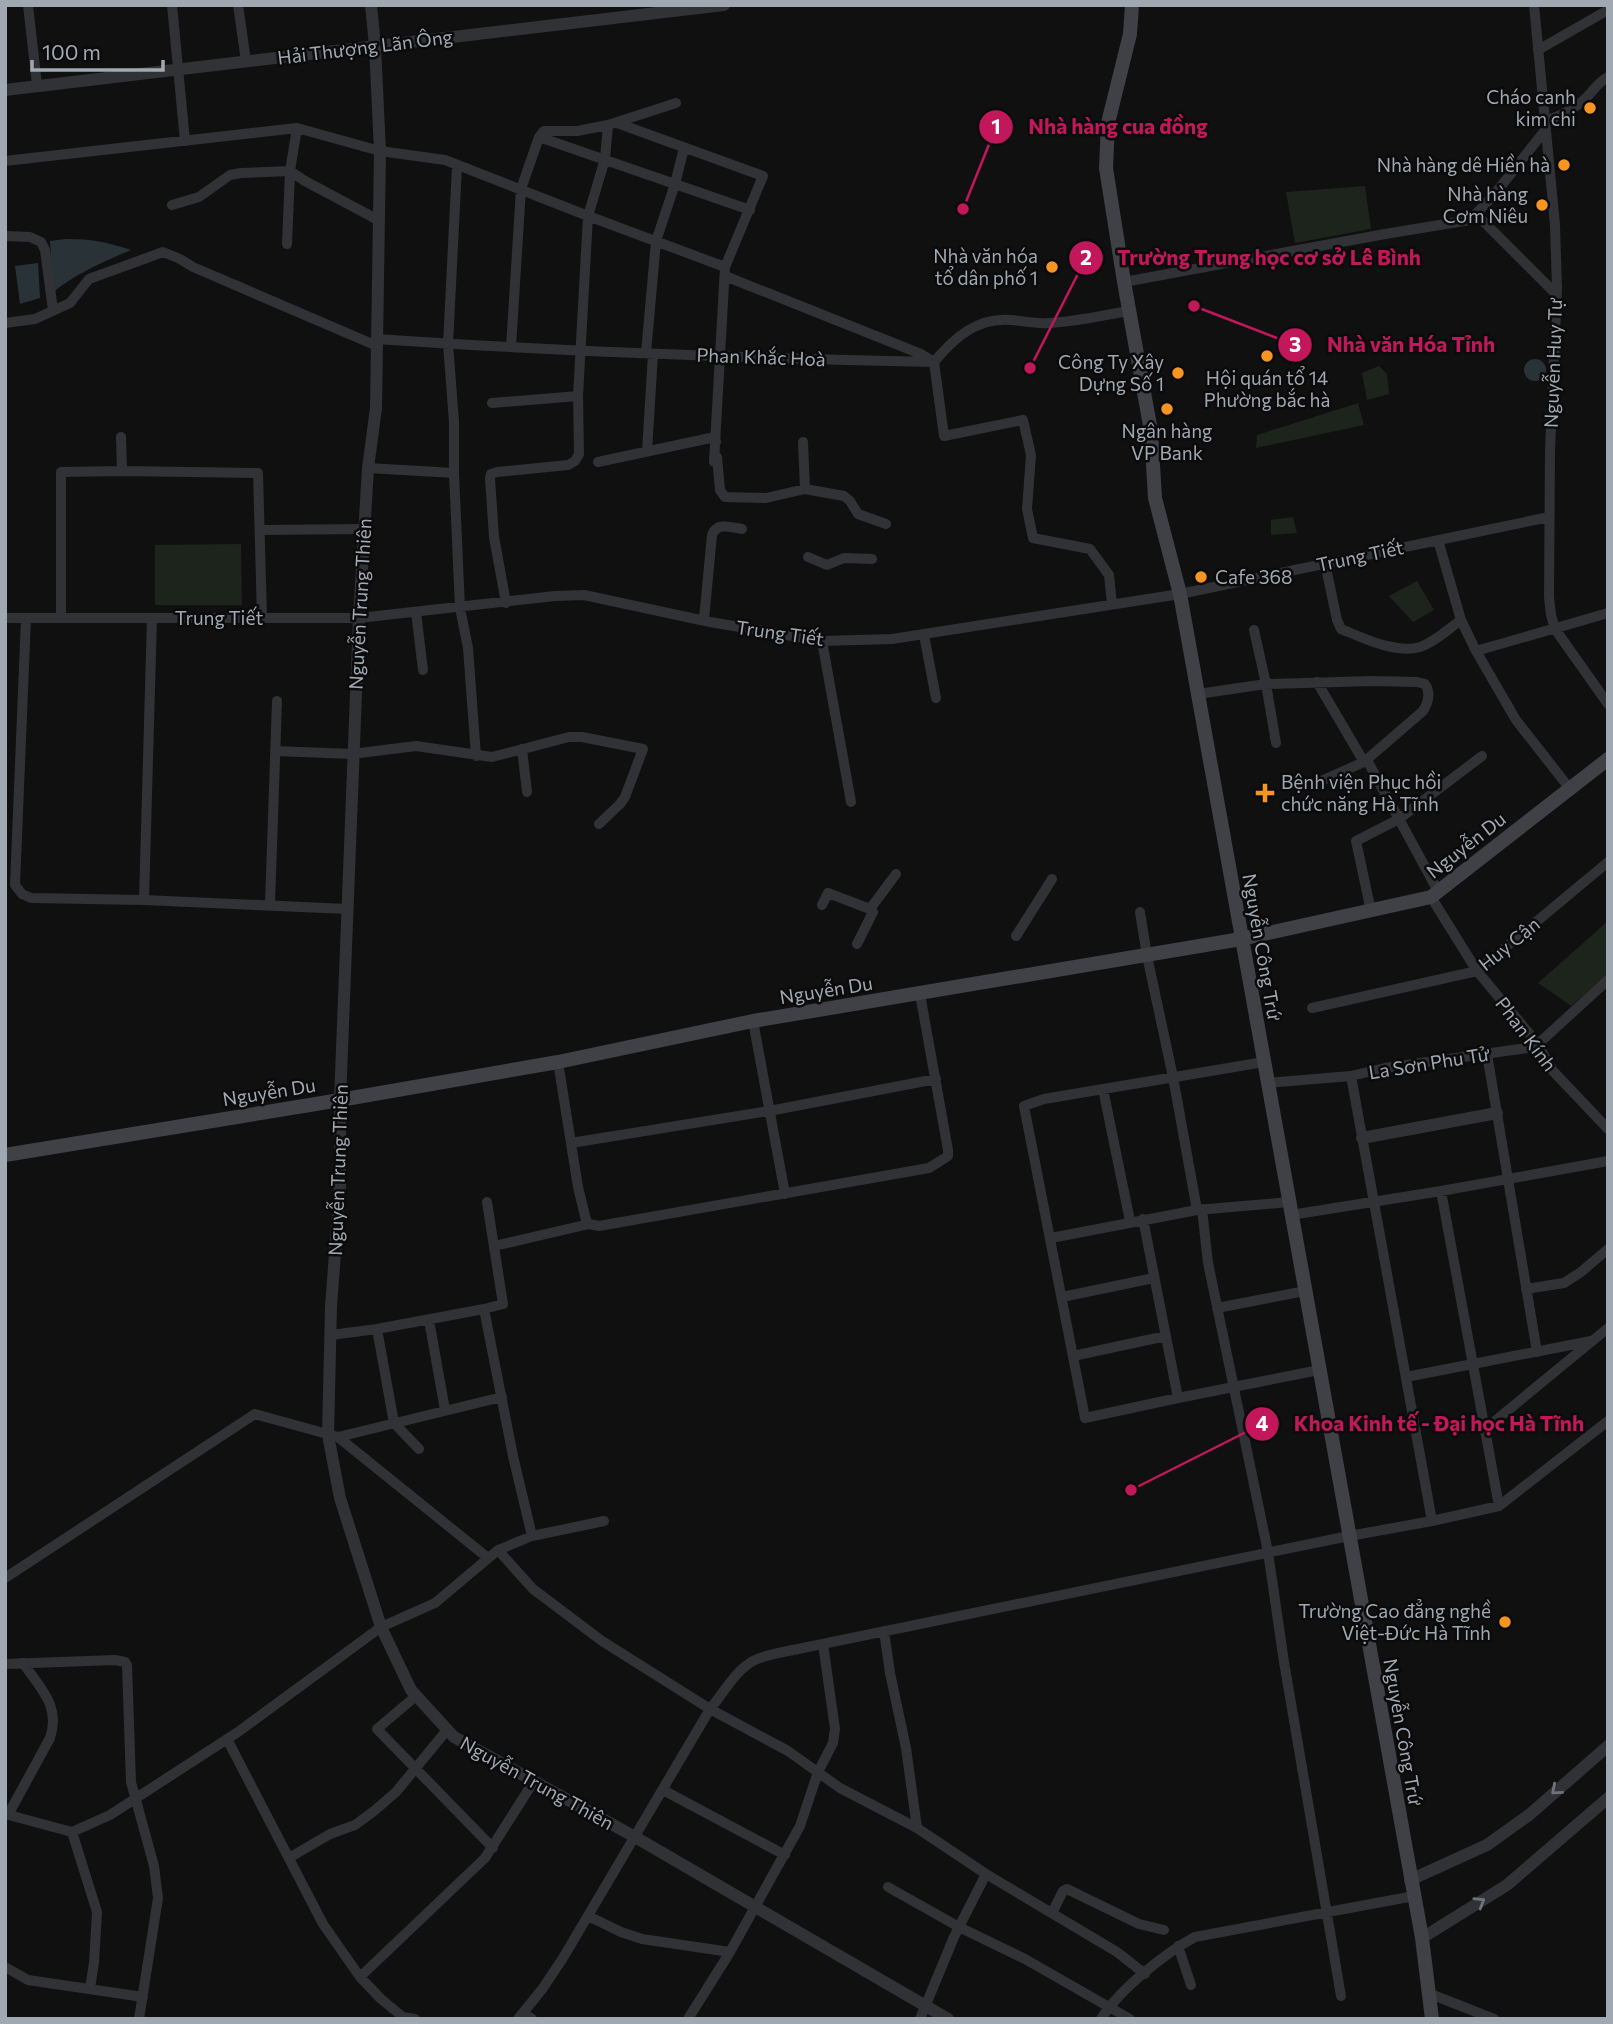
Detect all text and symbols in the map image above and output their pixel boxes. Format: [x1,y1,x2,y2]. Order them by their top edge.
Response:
street label: Hải Thượng Lãn Ông [276,23,454,69]
scale bar [32,28,163,72]
text: 100 m [42,39,101,64]
place label: Cháo canh kim chi [1486,85,1576,130]
marker: Cháo canh kim chi [1582,100,1598,116]
callout: Nhà hàng cua đồng [979,106,1221,148]
text: 1 [991,113,1001,138]
text: Nhà hàng cua đồng [1028,113,1208,138]
place label: Nhà hàng dê Hiền hà [1377,153,1550,176]
marker: Nhà hàng dê Hiền hà [1556,157,1572,173]
place label: Nhà hàng Cơm Niêu [1443,182,1528,227]
marker: Nhà hàng Cơm Niêu [1534,197,1550,213]
callout: Trường Trung học cơ sở Lê Bình [1068,237,1435,279]
place label: Nhà văn hóa tổ dân phố 1 [933,244,1038,289]
text: 2 [1080,244,1092,269]
text: Trường Trung học cơ sở Lê Bình [1117,244,1421,270]
marker: Nhà văn hóa tổ dân phố 1 [1044,259,1060,275]
street label: Nguyễn Huy Tự [1539,297,1566,429]
callout: Nhà văn Hóa Tỉnh [1278,324,1509,366]
text: 3 [1289,331,1301,356]
text: Nhà văn Hóa Tỉnh [1327,331,1495,356]
street label: Phan Khắc Hoà [696,343,826,370]
marker: Hội quán tổ 14 Phường bắc hà [1259,348,1275,364]
place label: Công Ty Xây Dựng Số 1 [1058,350,1164,395]
marker: Công Ty Xây Dựng Số 1 [1170,365,1186,381]
place label: Hội quán tổ 14 Phường bắc hà [1204,366,1330,411]
marker: Ngân hàng VP Bank [1159,401,1175,417]
place label: Ngân hàng VP Bank [1122,419,1212,464]
street label: Nguyễn Trung Thiên [344,518,375,690]
street label: Trung Tiết [1314,535,1406,576]
place label: Cafe 368 [1215,565,1293,588]
marker: Cafe 368 [1193,569,1209,585]
street label: Trung Tiết [175,606,263,629]
street label: Trung Tiết [735,615,826,650]
place label: Bệnh viện Phục hồi chức năng Hà Tĩnh [1281,770,1441,815]
marker: Bệnh viện Phục hồi chức năng Hà Tĩnh [1255,783,1275,803]
street label: Nguyễn Du [1422,807,1510,883]
street label: Nguyễn Công Trứ [1238,872,1287,1023]
street label: Huy Cận [1473,912,1544,975]
street label: Nguyễn Du [778,971,874,1008]
street label: Phan Kính [1491,992,1562,1075]
street label: La Sơn Phu Tử [1367,1041,1492,1083]
street label: Nguyễn Du [221,1073,317,1110]
street label: Nguyễn Trung Thiên [323,1084,352,1256]
callout: Khoa Kinh tế - Đại học Hà Tĩnh [1245,1403,1598,1445]
text: 4 [1256,1410,1269,1435]
text: Khoa Kinh tế - Đại học Hà Tĩnh [1294,1410,1584,1436]
place label: Trường Cao đẳng nghề Việt-Đức Hà Tĩnh [1298,1599,1491,1644]
marker: Trường Cao đẳng nghề Việt-Đức Hà Tĩnh [1497,1614,1513,1630]
street label: Nguyễn Công Trứ [1379,1657,1428,1808]
street label: Nguyễn Trung Thiên [457,1731,618,1834]
one-way arrow [1552,1782,1565,1795]
one-way arrow [1472,1897,1485,1910]

